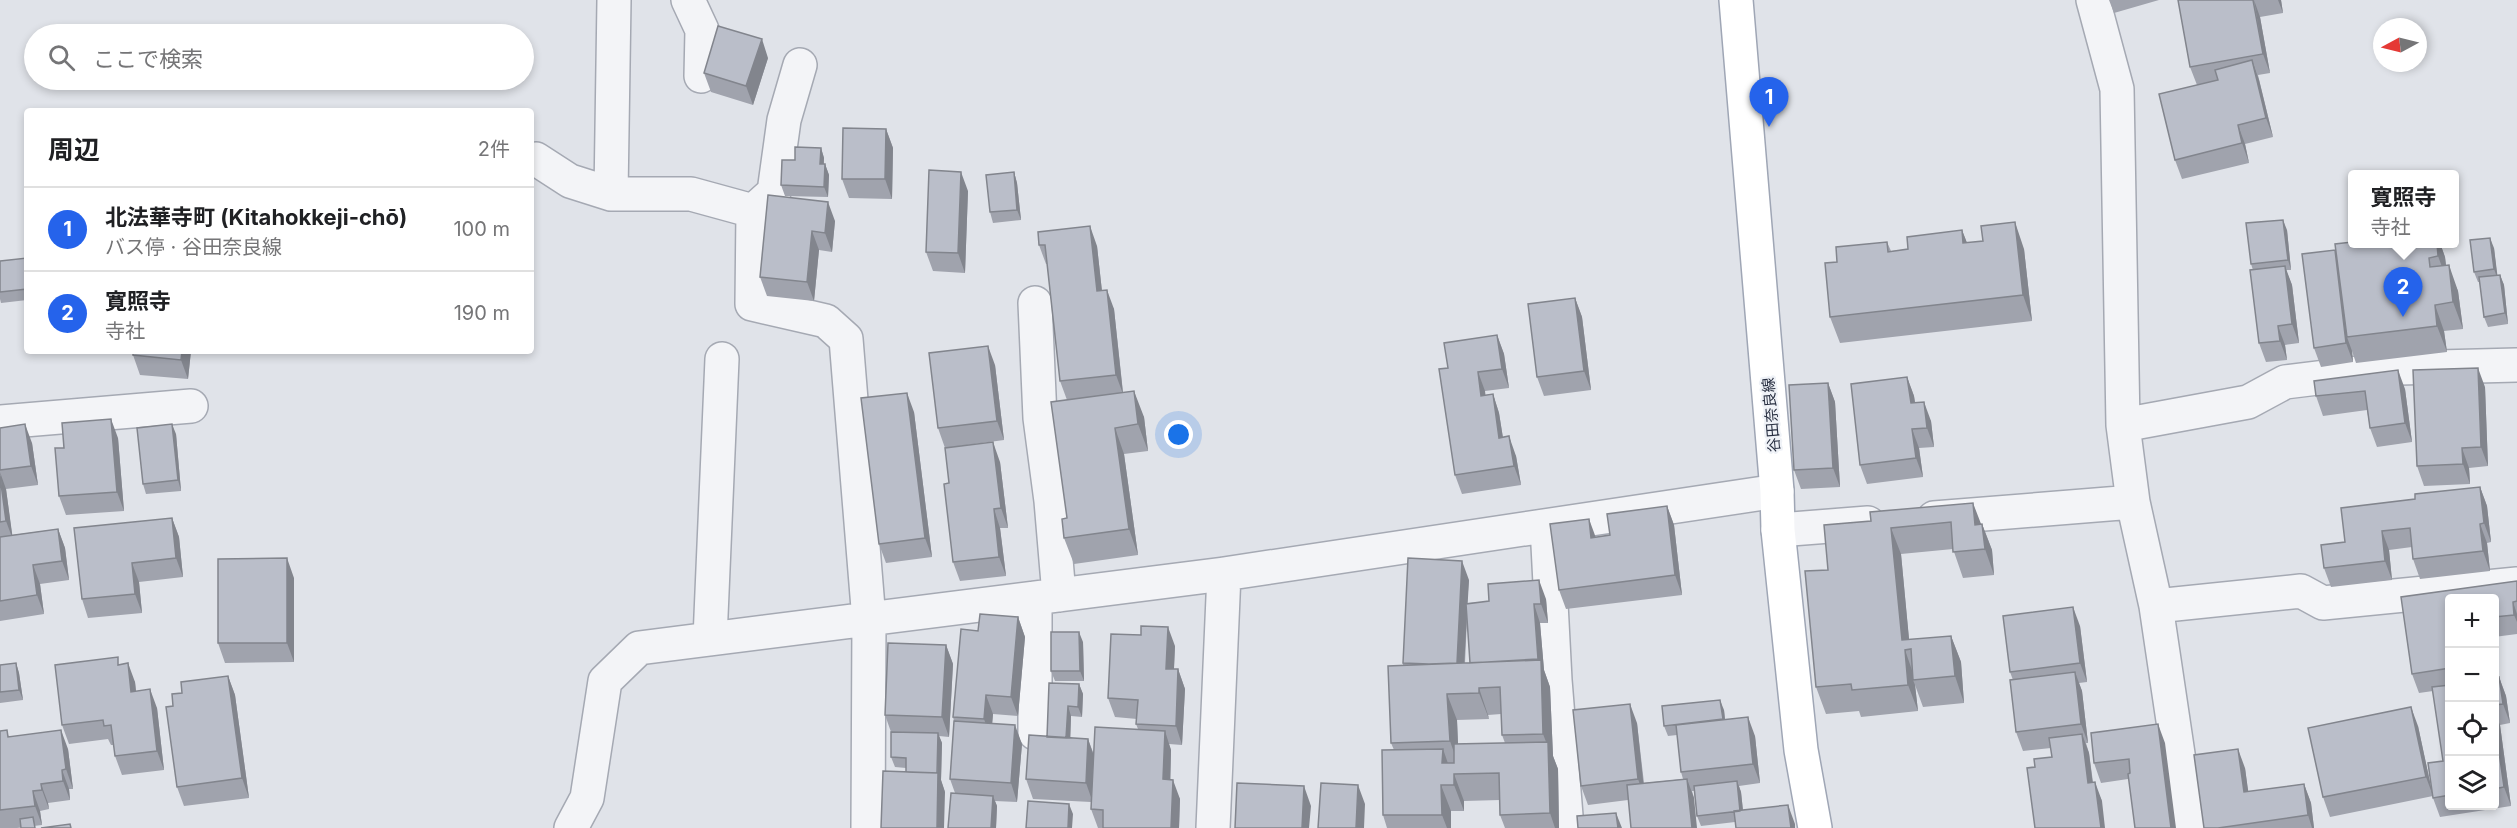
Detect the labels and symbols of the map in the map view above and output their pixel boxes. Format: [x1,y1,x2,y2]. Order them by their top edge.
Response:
north arrow [2373,18,2427,72]
pin: 1 [1750,78,1788,127]
pin: 2 [2384,268,2422,317]
street label: 谷田奈良線 [1758,377,1784,453]
your location [1164,420,1193,449]

